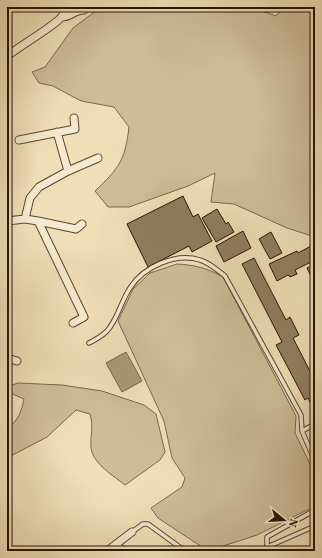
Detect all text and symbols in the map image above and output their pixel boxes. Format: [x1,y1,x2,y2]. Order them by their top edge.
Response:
north arrow [264,500,304,540]
text: N [284,517,300,529]

